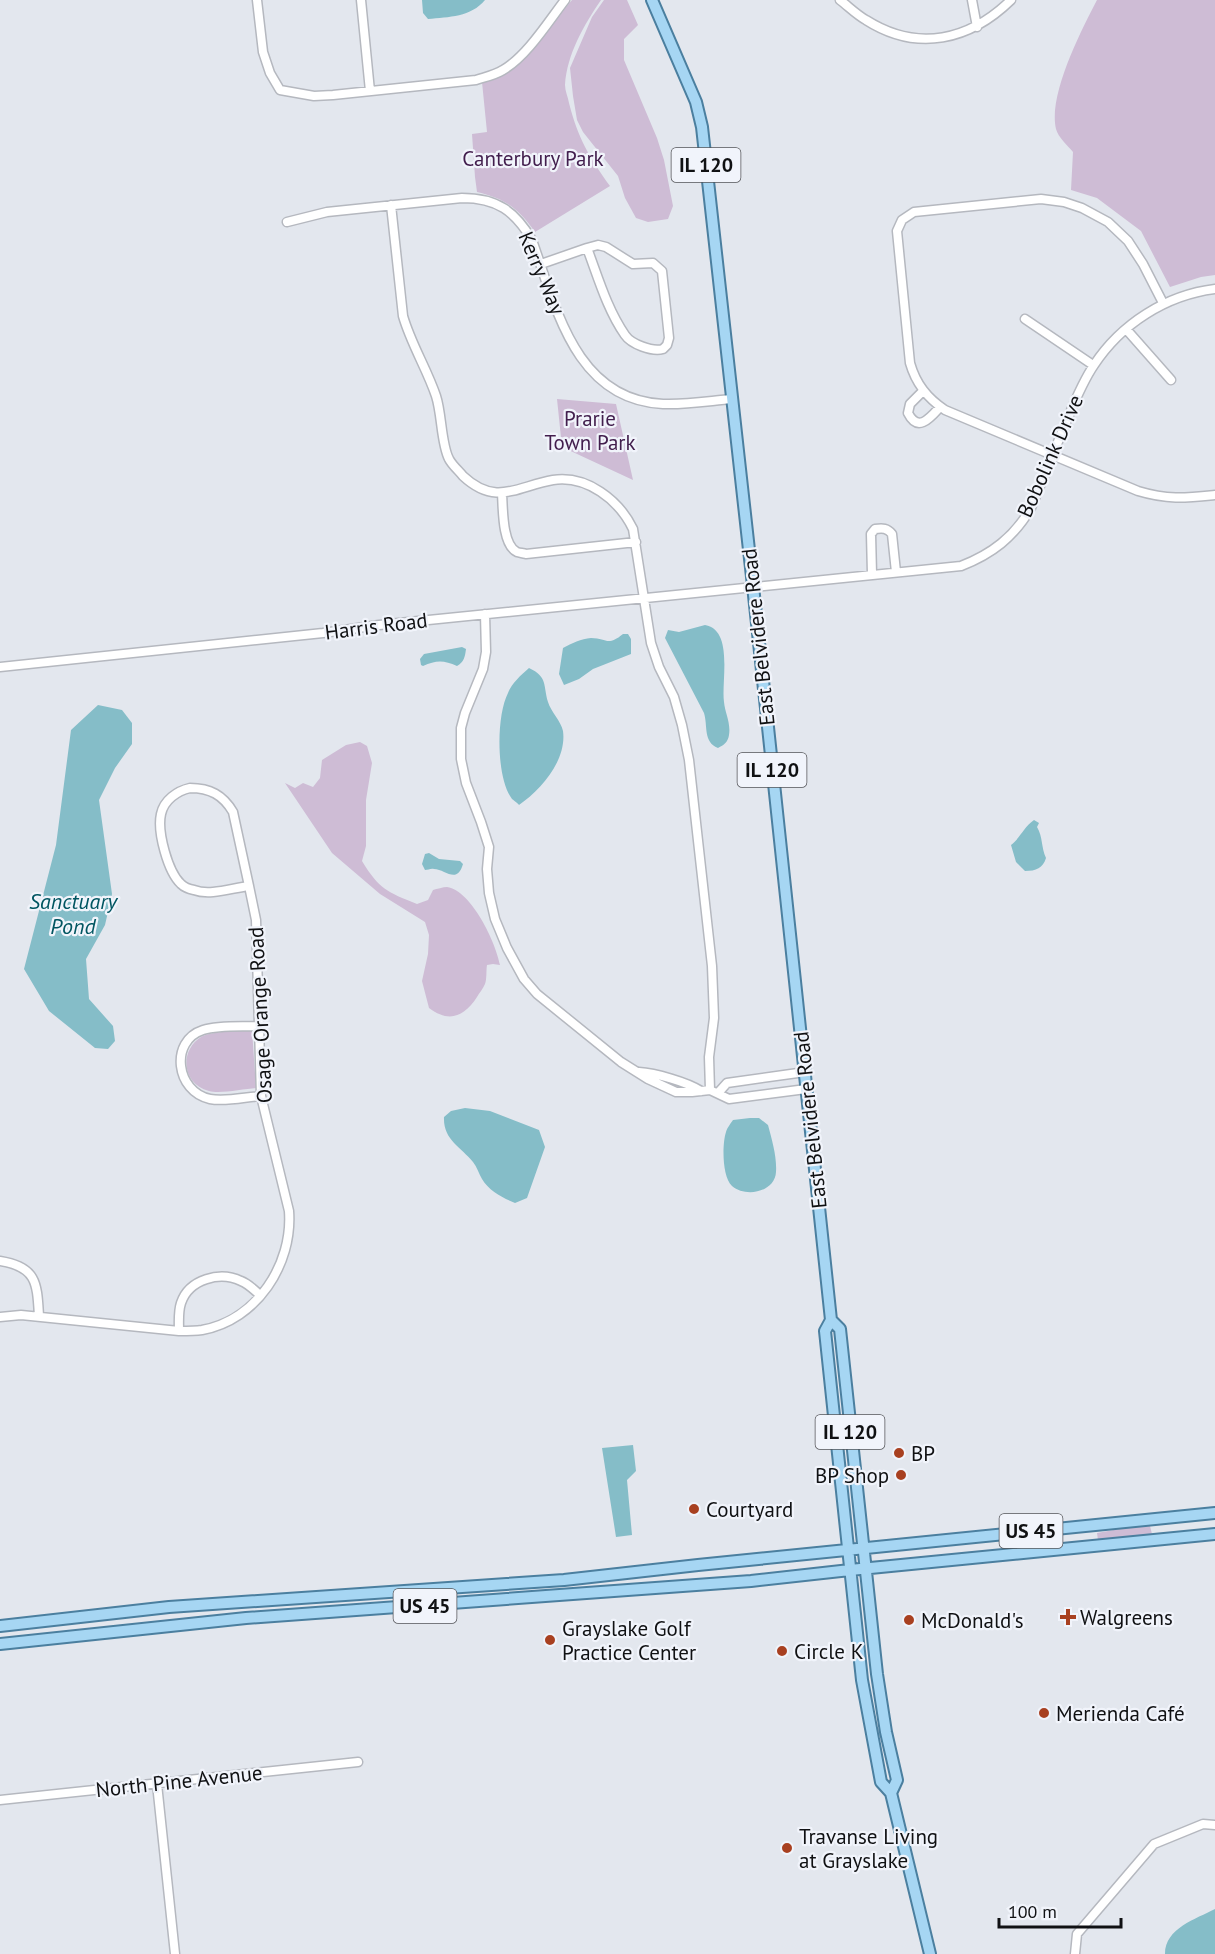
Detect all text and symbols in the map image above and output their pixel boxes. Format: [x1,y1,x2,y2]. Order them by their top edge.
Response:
park label: Canterbury Park [462,145,604,172]
road number: IL 120 [672,148,740,182]
street label: Kerry Way [512,227,572,319]
street label: Bobolink Drive [1011,390,1089,522]
park label: Prarie Town Park [544,405,636,456]
street label: East Belvidere Road [735,547,781,727]
street label: Harris Road [323,606,429,646]
road number: IL 120 [738,753,806,787]
water label: Sanctuary Pond [29,887,118,940]
street label: Osage Orange Road [242,926,278,1104]
street label: East Belvidere Road [787,1030,833,1210]
road number: IL 120 [816,1415,884,1449]
place label: BP [911,1440,935,1467]
marker: BP [892,1446,906,1460]
place label: BP Shop [815,1462,889,1489]
marker: BP Shop [894,1468,908,1482]
place label: Courtyard [706,1496,793,1523]
marker: Courtyard [687,1502,701,1516]
road number: US 45 [1000,1514,1062,1548]
road number: US 45 [394,1589,456,1623]
place label: Walgreens [1080,1604,1173,1631]
place label: McDonald's [921,1607,1024,1634]
marker: Walgreens [1061,1610,1075,1624]
marker: McDonald's [902,1613,916,1627]
place label: Grayslake Golf Practice Center [562,1615,696,1666]
marker: Grayslake Golf Practice Center [543,1633,557,1647]
place label: Circle K [794,1638,864,1665]
marker: Circle K [775,1644,789,1658]
place label: Merienda Café [1056,1700,1185,1727]
marker: Merienda Café [1037,1706,1051,1720]
street label: North Pine Avenue [94,1759,264,1803]
place label: Travanse Living at Grayslake [799,1823,938,1874]
marker: Travanse Living at Grayslake [780,1841,794,1855]
scale bar [999,1891,1120,1929]
text: 100 m [1008,1900,1057,1923]

